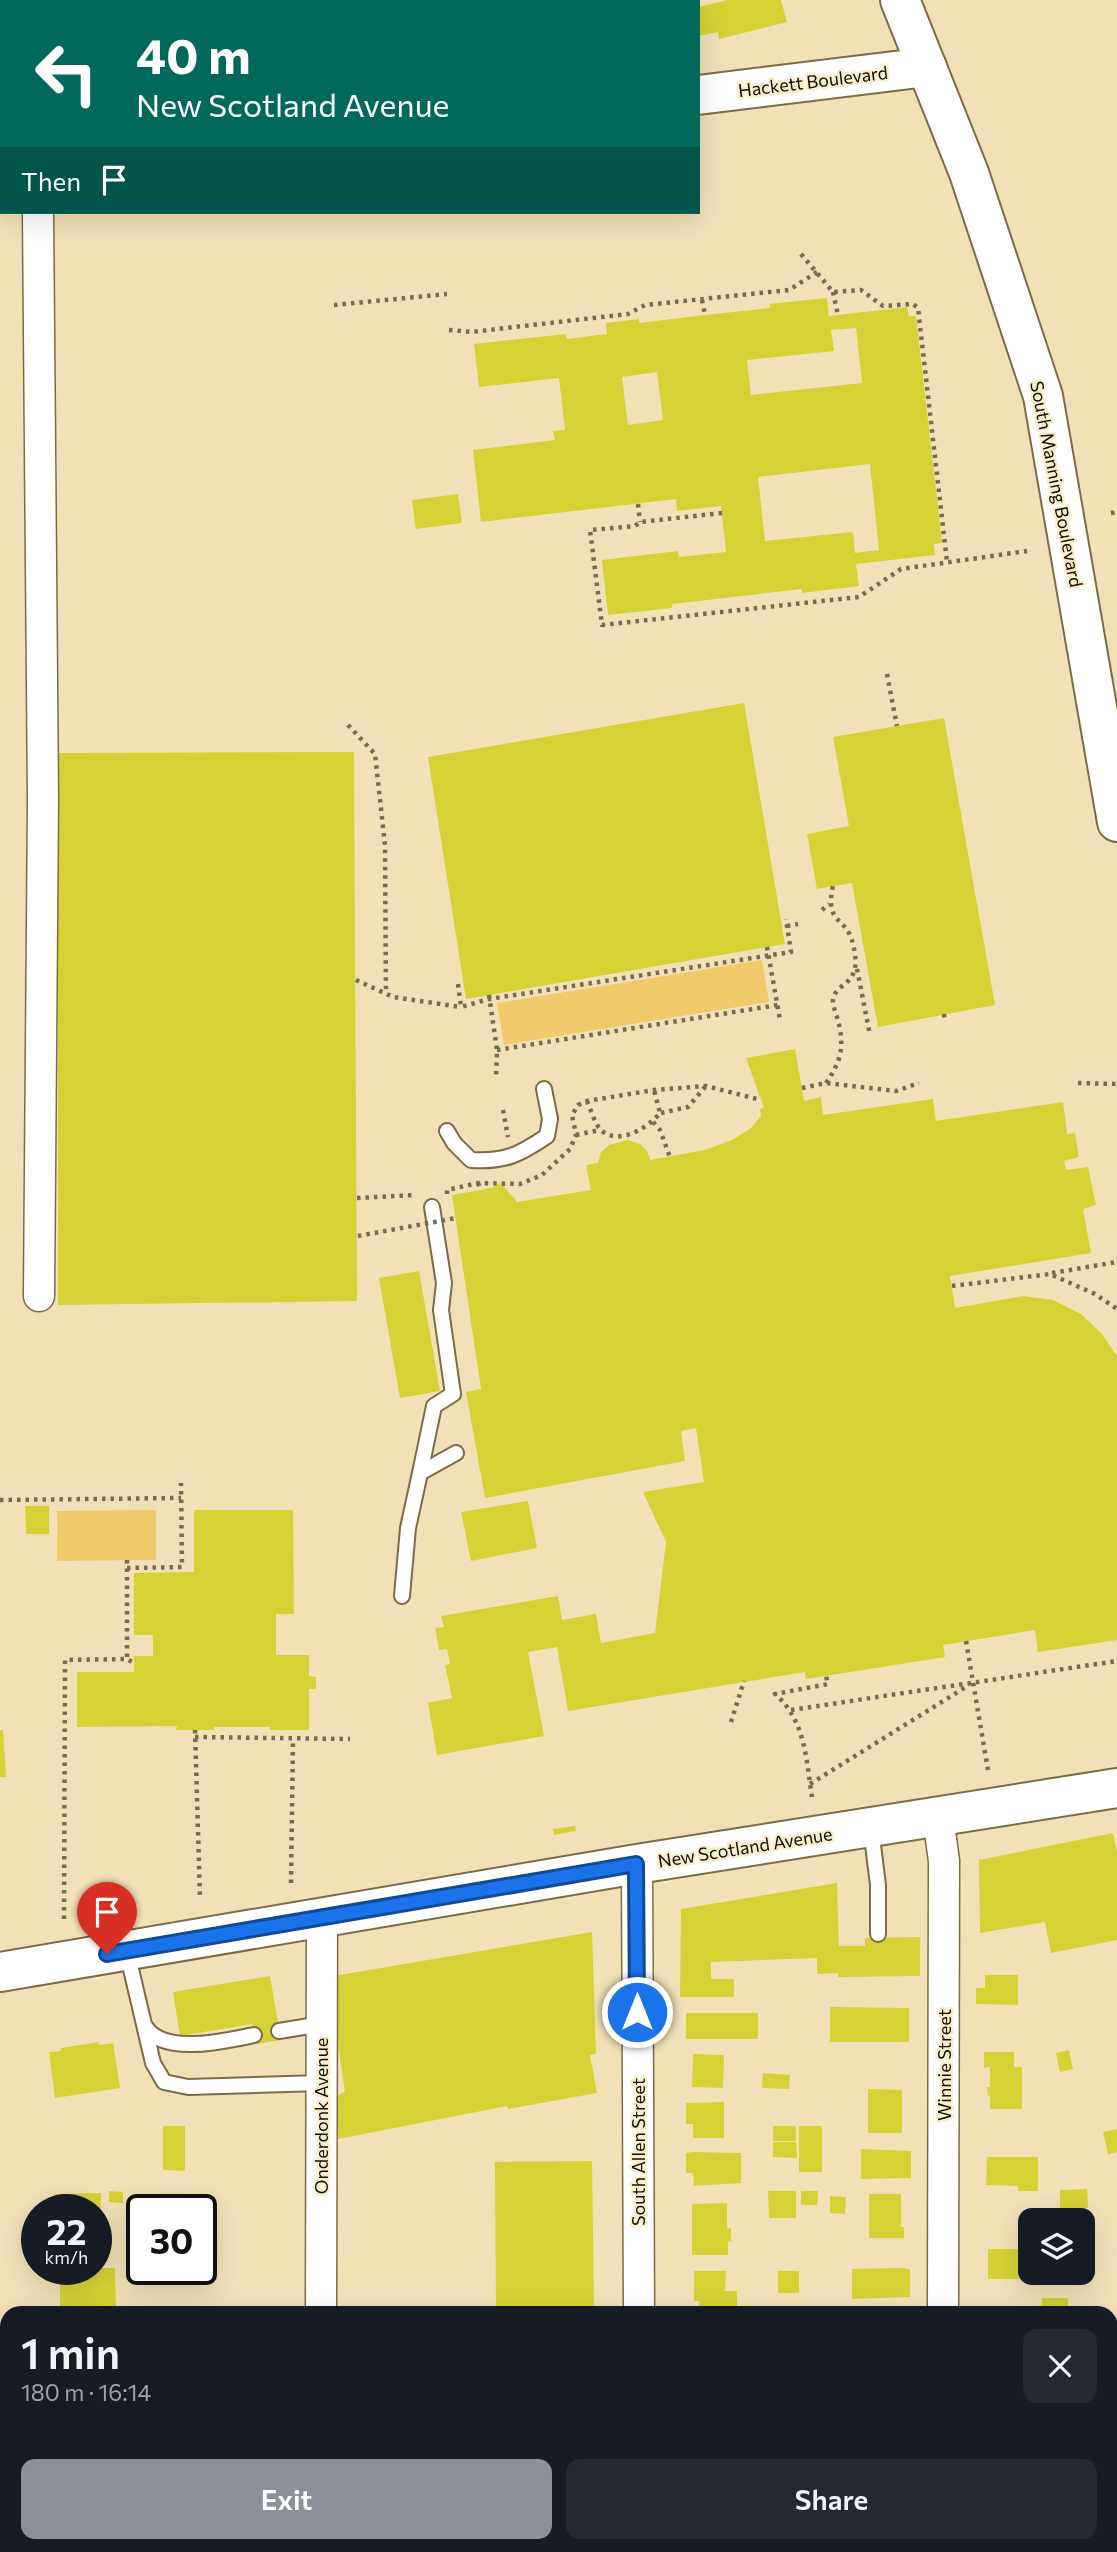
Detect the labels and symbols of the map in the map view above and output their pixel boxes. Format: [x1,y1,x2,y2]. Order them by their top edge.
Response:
street label: Hackett Boulevard [737,61,889,101]
street label: South Manning Boulevard [1026,379,1088,589]
street label: New Scotland Avenue [656,1822,834,1872]
pin [77,1882,137,1954]
position arrow [600,1975,674,2049]
street label: Winnie Street [933,2009,955,2121]
street label: Onderdonk Avenue [310,2038,332,2194]
street label: South Allen Street [627,2078,649,2226]
speed limit sign: 30 [126,2194,217,2285]

